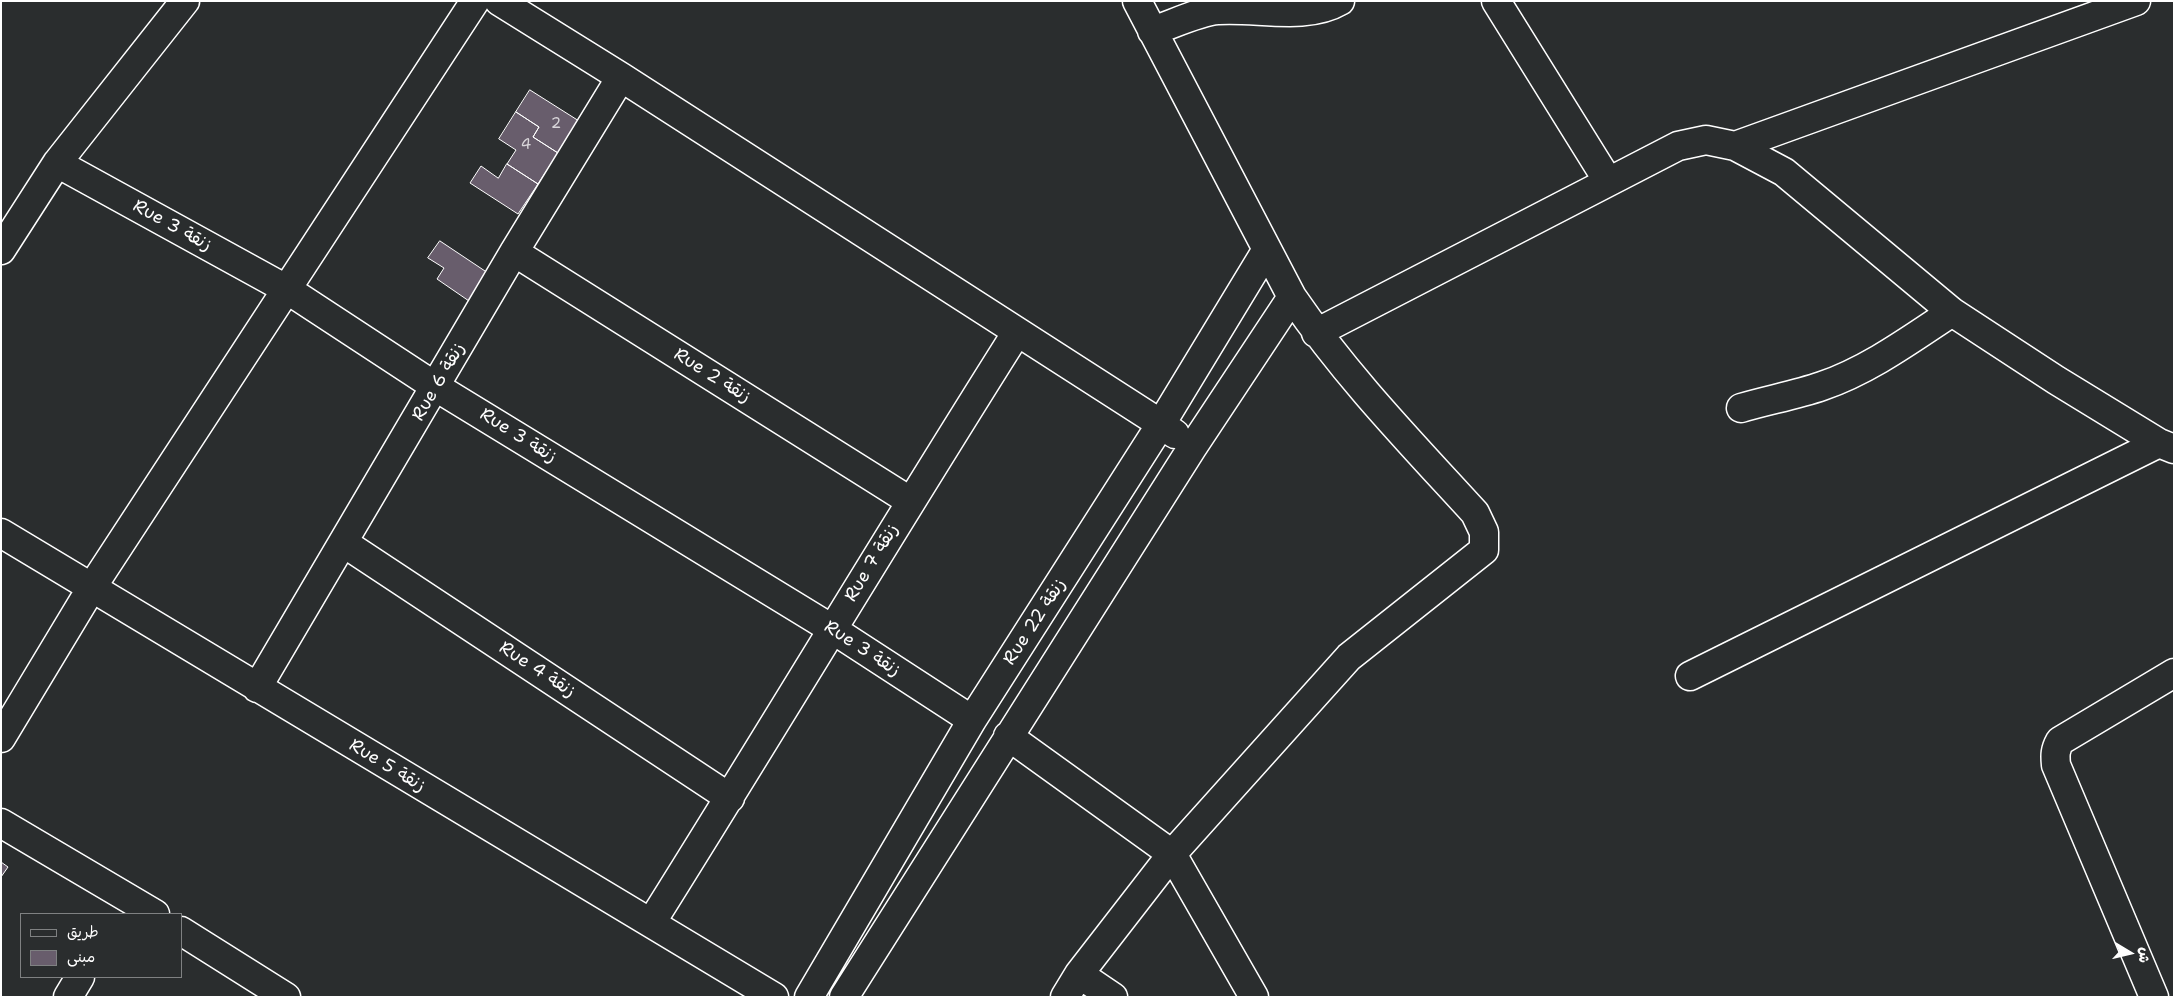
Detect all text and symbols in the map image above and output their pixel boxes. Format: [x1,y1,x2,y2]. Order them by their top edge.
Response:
house number: 2 [551,115,561,133]
house number: 4 [521,136,531,154]
street label: Rue 3 زنقة [129,196,215,256]
street label: Rue 6 زنقة [408,339,470,425]
street label: Rue 2 زنقة [669,344,755,408]
street label: Rue 3 زنقة [475,404,561,468]
street label: Rue 7 زنقة [840,520,904,606]
street label: Rue 22 زنقة [999,575,1071,669]
street label: Rue 3 زنقة [820,616,904,682]
street label: Rue 4 زنقة [495,637,579,703]
street label: Rue 5 زنقة [345,735,429,797]
legend [20,913,182,978]
text: طريق [67,922,99,942]
north arrow [2105,928,2155,978]
text: ش [2135,946,2155,964]
text: مبنى [67,947,95,967]

